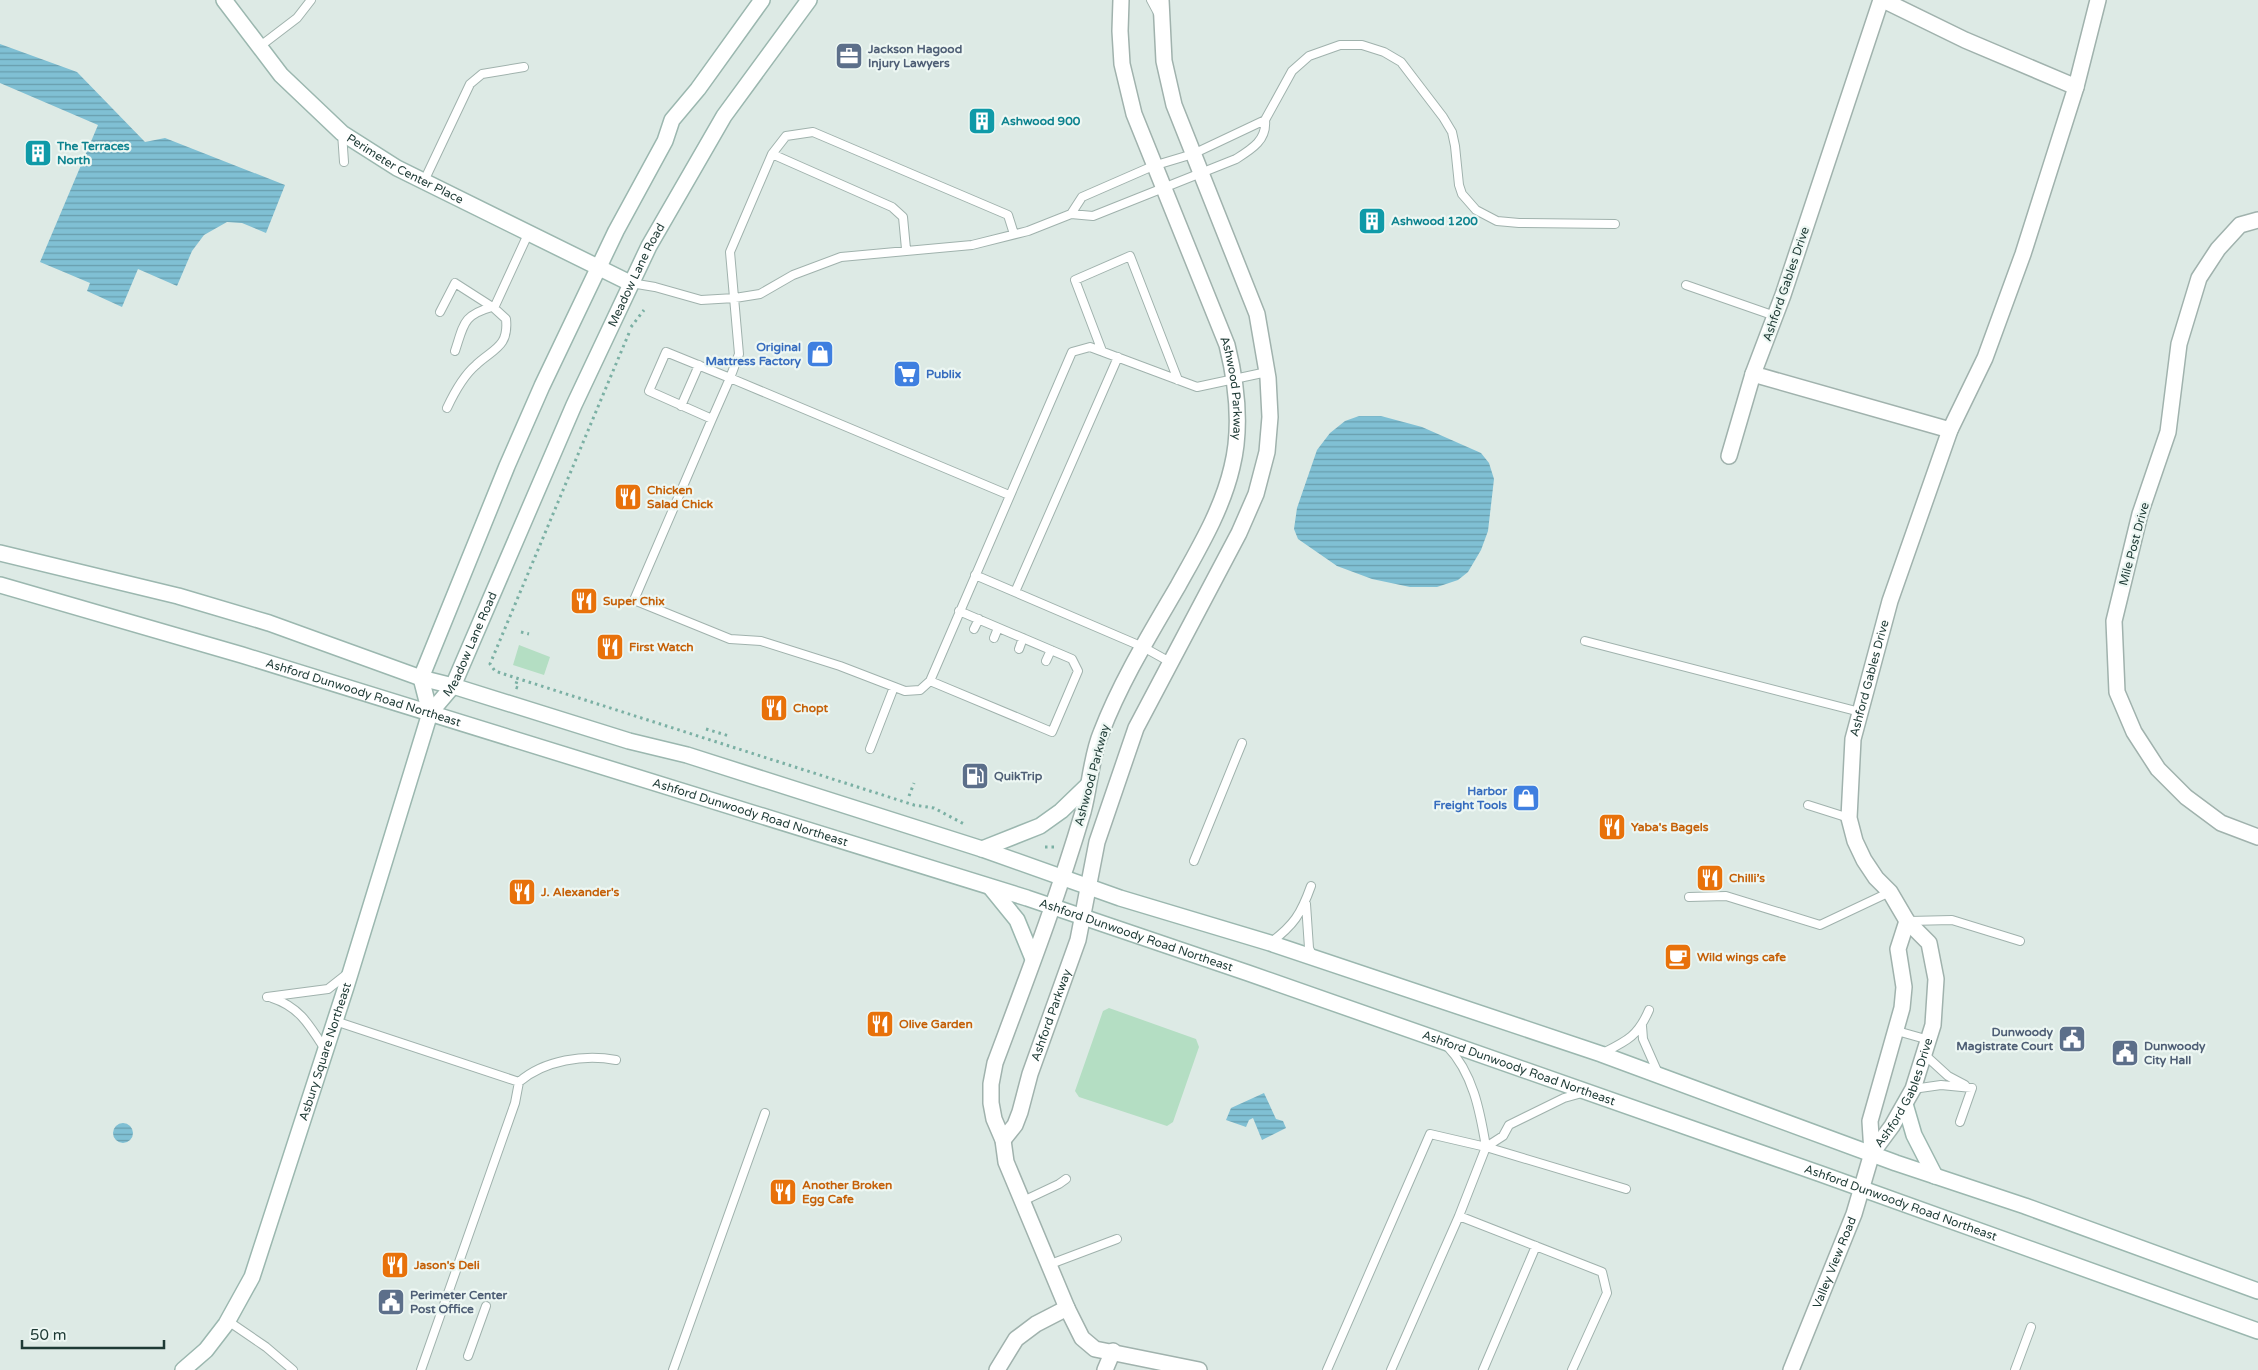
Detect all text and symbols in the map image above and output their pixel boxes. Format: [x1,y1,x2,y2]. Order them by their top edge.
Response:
office icon: Jackson Hagood Injury Lawyers [834,41,864,71]
place label: Jackson Hagood Injury Lawyers [867,42,962,71]
building icon: Ashwood 900 [967,106,997,136]
place label: Ashwood 900 [1001,114,1081,128]
street label: Perimeter Center Place [344,131,466,207]
building icon: The Terraces North [23,138,53,168]
place label: The Terraces North [56,139,130,167]
building icon: Ashwood 1200 [1357,206,1387,236]
place label: Ashwood 1200 [1391,214,1478,228]
street label: Meadow Lane Road [605,221,668,329]
street label: Ashford Gables Drive [1760,225,1812,343]
street label: Ashwood Parkway [1217,334,1244,441]
shop icon: Original Mattress Factory [805,339,835,369]
place label: Original Mattress Factory [705,340,802,369]
supermarket icon: Publix [892,359,922,389]
place label: Publix [926,367,962,381]
restaurant icon: Chicken Salad Chick [613,482,643,512]
place label: Chicken Salad Chick [647,483,714,511]
street label: Mile Post Drive [2116,501,2152,587]
restaurant icon: Super Chix [569,586,599,616]
street label: Meadow Lane Road [440,590,500,699]
place label: Super Chix [603,594,665,609]
street label: Ashford Gables Drive [1847,618,1892,738]
restaurant icon: First Watch [595,632,625,662]
place label: First Watch [629,640,694,654]
street label: Ashford Dunwoody Road Northeast [264,656,463,729]
restaurant icon: Chopt [759,693,789,723]
place label: Chopt [793,701,828,716]
street label: Ashwood Parkway [1072,722,1112,827]
fuel station icon: QuikTrip [960,761,990,791]
place label: QuikTrip [994,769,1043,784]
street label: Ashford Dunwoody Road Northeast [651,776,850,849]
shop icon: Harbor Freight Tools [1511,783,1541,813]
place label: Harbor Freight Tools [1434,784,1507,813]
restaurant icon: Yaba's Bagels [1597,812,1627,842]
place label: Yaba's Bagels [1631,820,1709,835]
restaurant icon: Chilli’s [1695,863,1725,893]
place label: Chilli’s [1729,871,1765,885]
restaurant icon: J. Alexander's [507,877,537,907]
place label: J. Alexander's [540,885,620,899]
street label: Ashford Dunwoody Road Northeast [1038,896,1235,975]
cafe icon: Wild wings cafe [1663,942,1693,972]
place label: Wild wings cafe [1697,950,1786,965]
street label: Ashford Parkway [1028,967,1074,1063]
street label: Asbury Square Northeast [296,980,354,1122]
restaurant icon: Olive Garden [865,1009,895,1039]
place label: Olive Garden [899,1017,973,1031]
public building icon: Dunwoody Magistrate Court [2057,1024,2087,1054]
place label: Dunwoody Magistrate Court [1956,1025,2054,1054]
street label: Ashford Dunwoody Road Northeast [1420,1028,1618,1108]
street label: Ashford Gables Drive [1872,1036,1936,1150]
public building icon: Dunwoody City Hall [2110,1038,2140,1068]
place label: Dunwoody City Hall [2144,1039,2206,1068]
street label: Ashford Dunwoody Road Northeast [1803,1162,1999,1244]
restaurant icon: Another Broken Egg Cafe [768,1177,798,1207]
place label: Another Broken Egg Cafe [802,1178,892,1207]
street label: Valley View Road [1810,1215,1859,1310]
restaurant icon: Jason's Deli [380,1250,410,1280]
place label: Jason's Deli [413,1258,480,1272]
public building icon: Perimeter Center Post Office [376,1287,406,1317]
place label: Perimeter Center Post Office [410,1288,507,1316]
scale bar [22,1318,165,1350]
text: 50 m [30,1326,67,1344]

